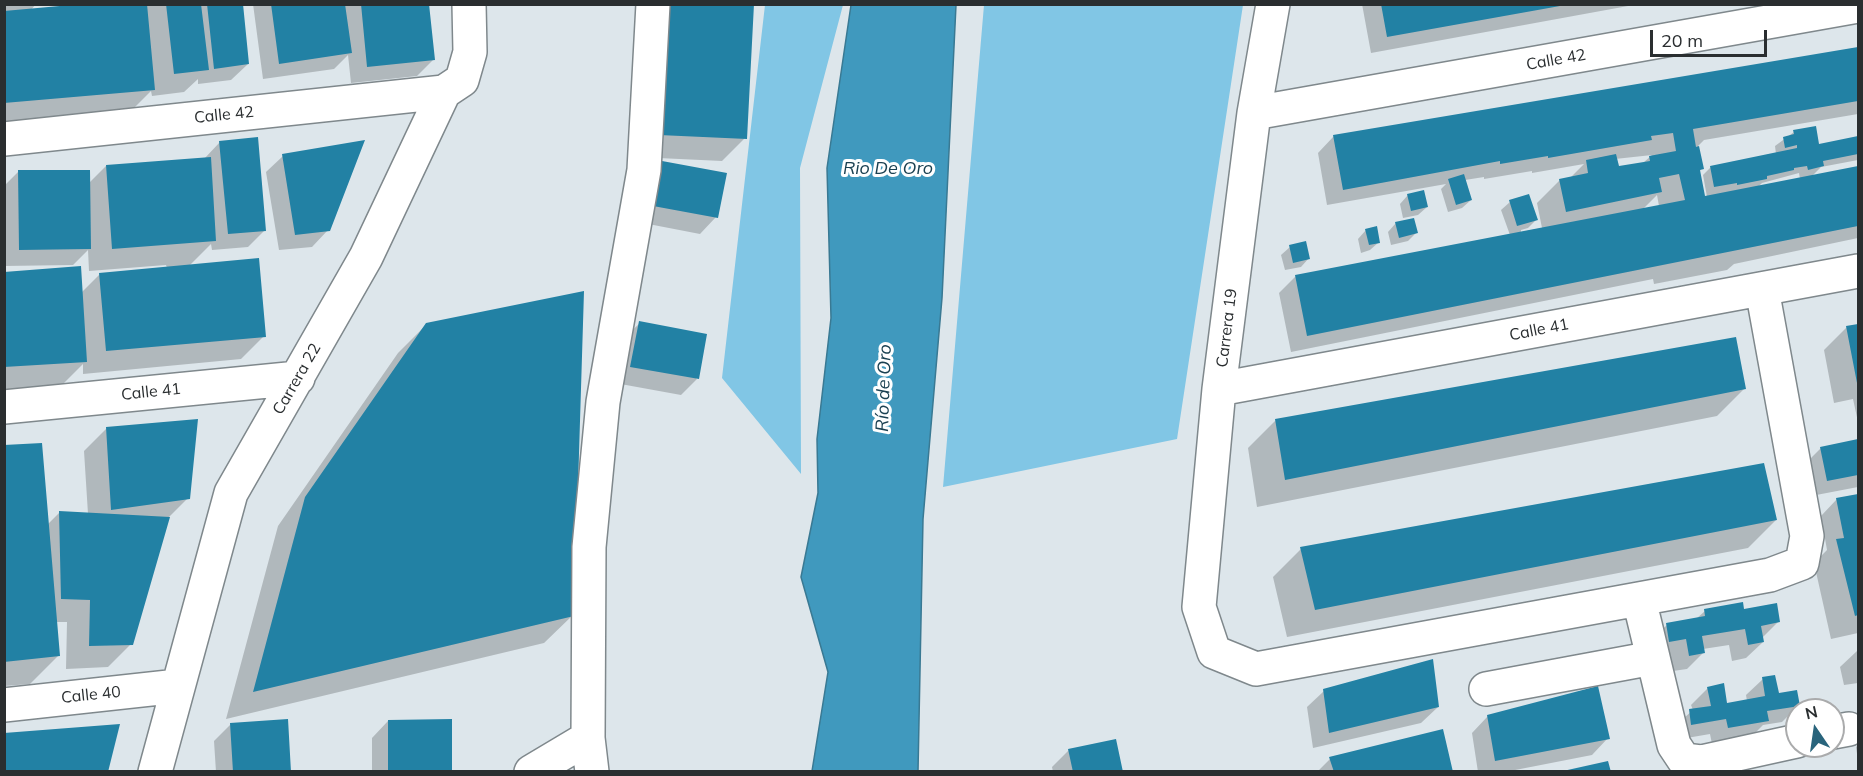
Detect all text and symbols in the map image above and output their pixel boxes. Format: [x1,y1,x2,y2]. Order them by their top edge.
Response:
scale bar [1653,18,1770,56]
text: 20 m [1661,29,1703,52]
street label: Calle 42 [1525,45,1587,75]
street label: Calle 42 [193,102,255,128]
water label: Rio De Oro [843,158,933,180]
street label: Carrera 19 [1213,288,1241,368]
street label: Calle 41 [1508,315,1570,345]
street label: Carrera 22 [269,340,325,418]
water label: Río de Oro [872,344,896,432]
street label: Calle 41 [120,379,182,405]
street label: Calle 40 [60,682,122,708]
north arrow [1785,698,1845,758]
text: N [1803,701,1820,724]

